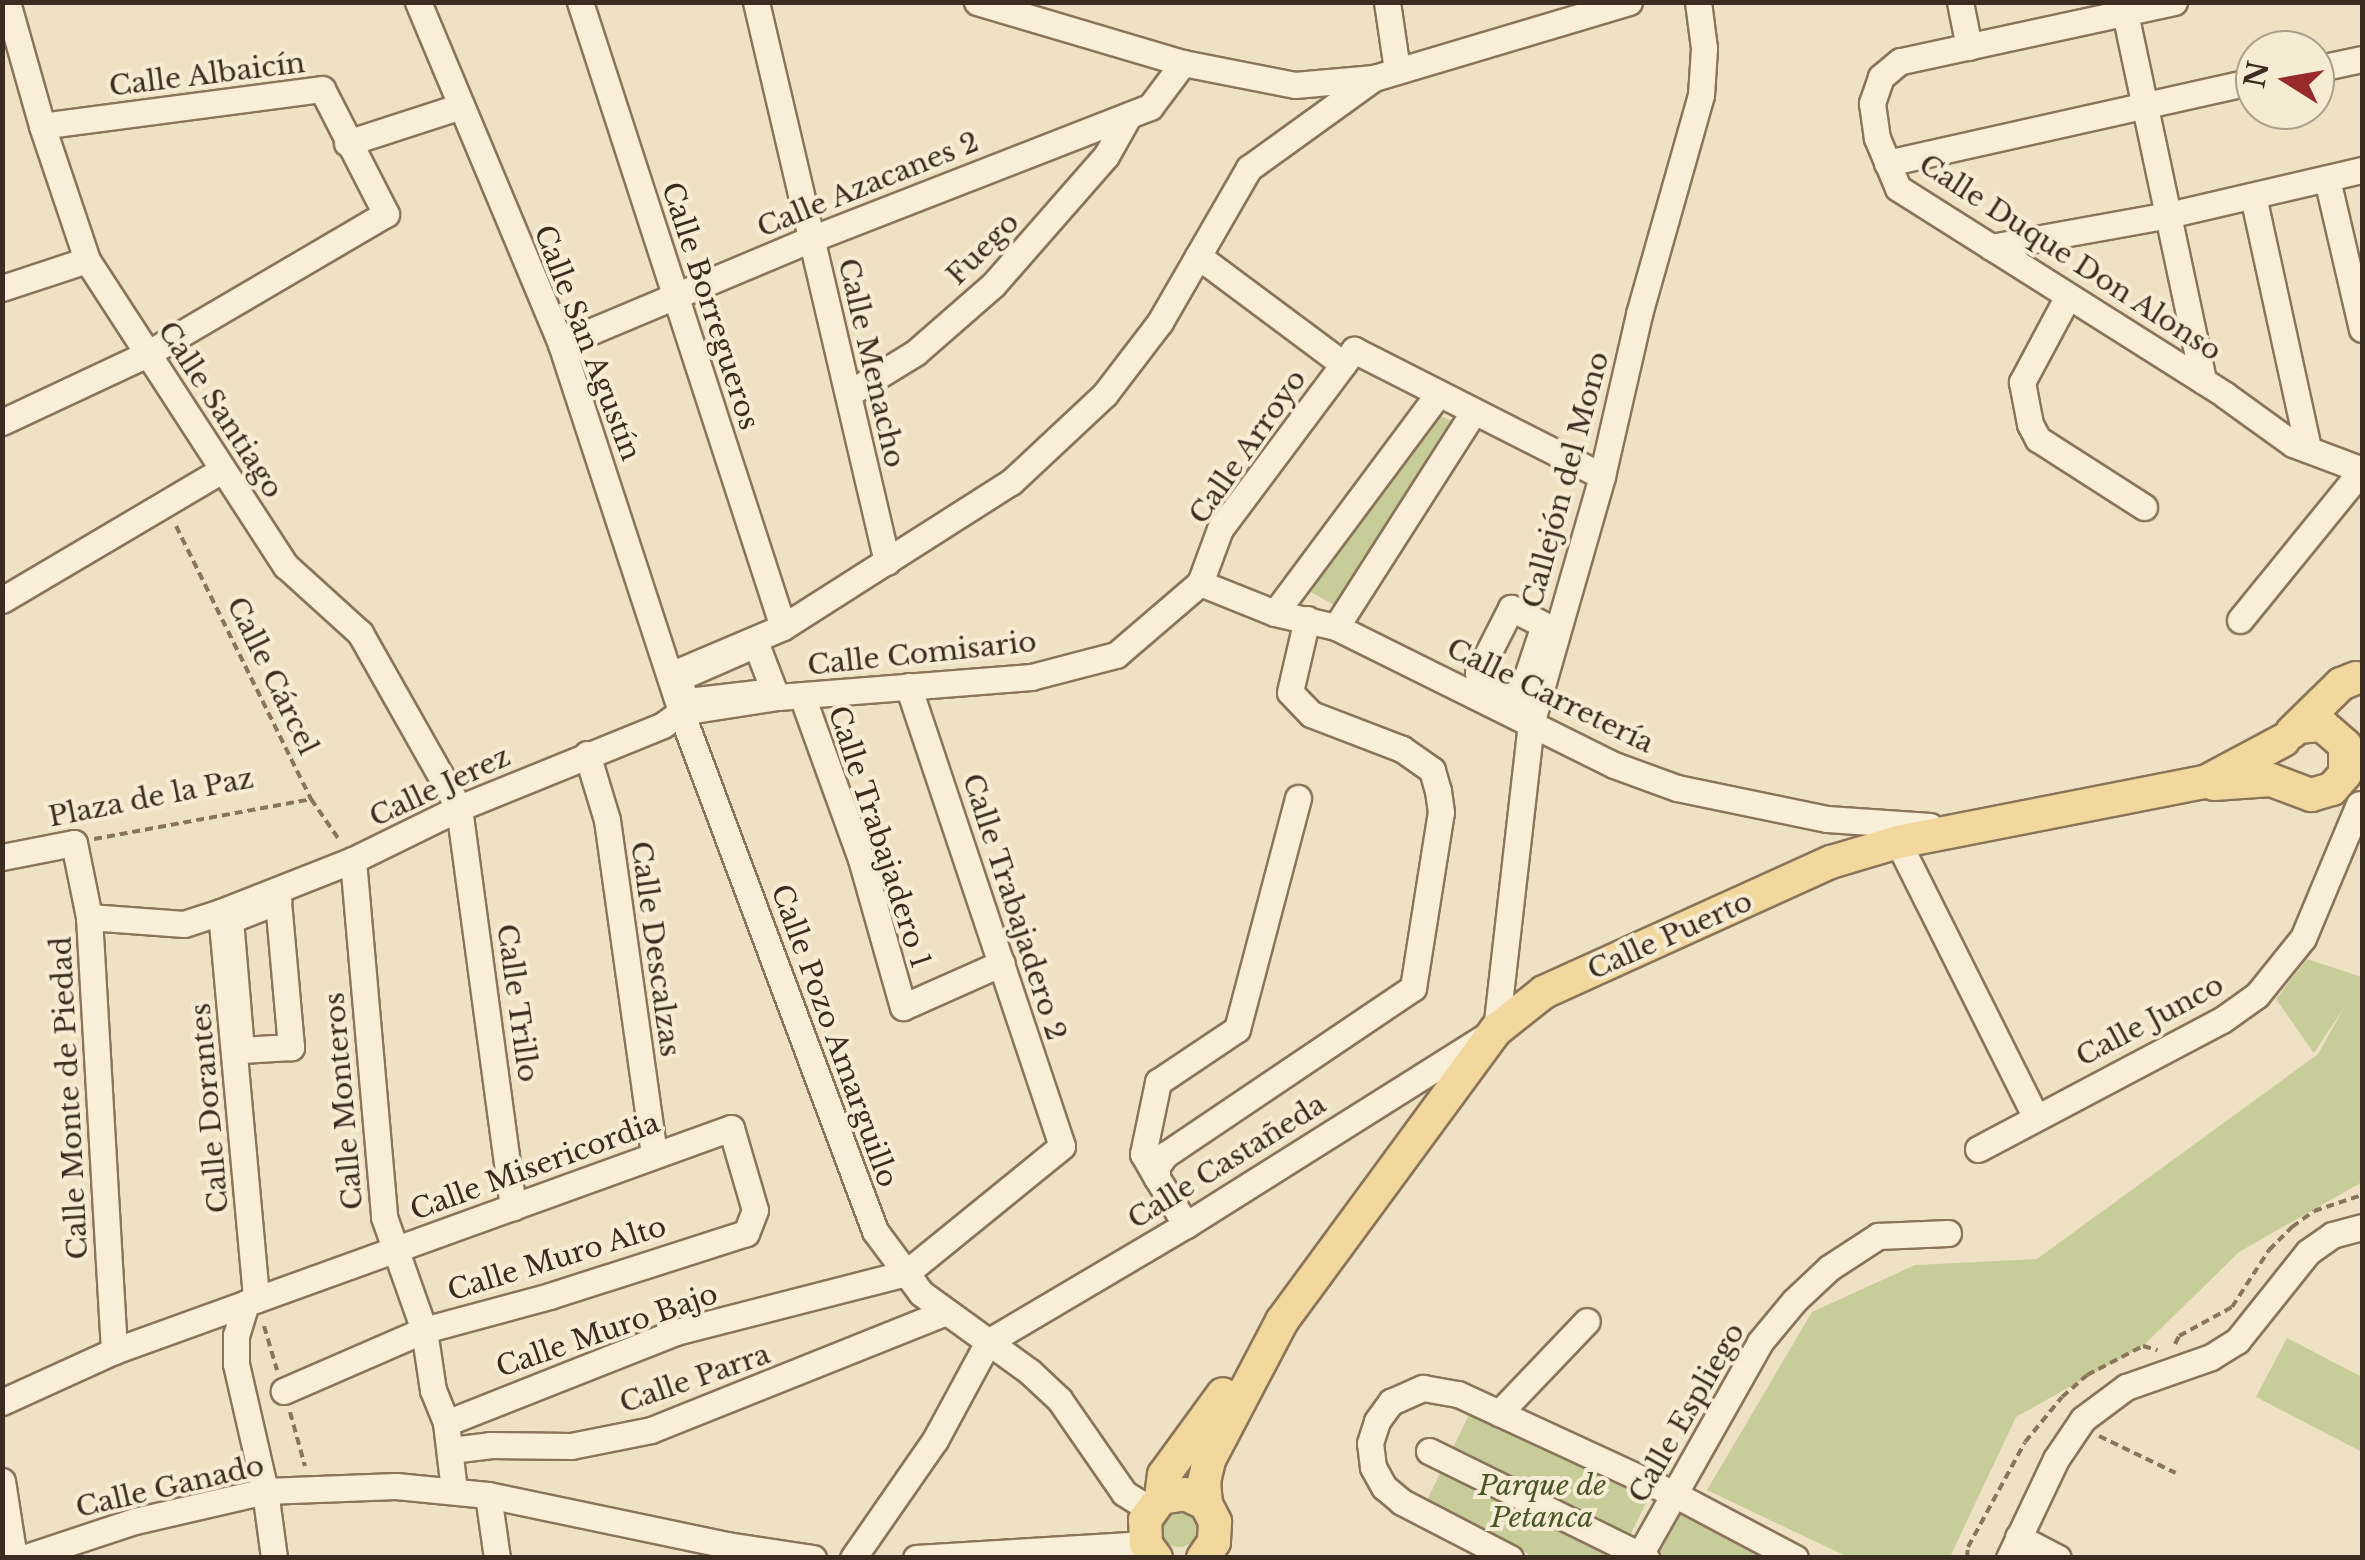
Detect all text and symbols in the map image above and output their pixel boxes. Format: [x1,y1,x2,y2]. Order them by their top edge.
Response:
north arrow [2235,30,2335,130]
street label: Calle Albaicín [107,46,307,104]
text: N [2237,58,2277,91]
street label: Calle Azacanes 2 [752,125,984,245]
street label: Calle Duque Don Alonso [1912,147,2228,369]
street label: Calle Borregueros [654,178,766,434]
street label: Fuego [940,206,1026,292]
street label: Calle San Agustín [526,220,648,466]
street label: Calle Menacho [831,255,911,471]
street label: Calle Santiago [150,315,290,505]
street label: Callejón del Mono [1516,348,1616,612]
street label: Calle Arroyo [1182,363,1314,531]
street label: Calle Cárcel [219,592,325,760]
street label: Calle Comisario [806,625,1038,683]
street label: Calle Carretería [1441,631,1659,761]
street label: Calle Trabajadero 1 [821,701,937,973]
street label: Calle Jerez [364,740,516,834]
street label: Plaza de la Paz [45,762,257,834]
street label: Calle Trabajadero 2 [955,769,1073,1045]
street label: Calle Descalzas [623,839,687,1059]
street label: Calle Pozo Amarguillo [763,880,905,1192]
street label: Calle Puerto [1583,885,1757,987]
street label: Calle Trillo [489,921,545,1085]
street label: Calle Monte de Piedad [45,936,95,1260]
street label: Calle Junco [2071,968,2229,1074]
street label: Calle Monteros [318,991,370,1211]
street label: Calle Dorantes [184,1002,236,1214]
street label: Calle Castañeda [1122,1088,1332,1236]
street label: Calle Misericordia [406,1106,664,1228]
street label: Calle Muro Alto [443,1210,671,1308]
street label: Calle Muro Bajo [492,1277,722,1385]
street label: Calle Espliego [1622,1317,1752,1509]
street label: Calle Parra [615,1338,775,1420]
street label: Calle Ganado [73,1449,267,1525]
park label: Parque de Petanca [1478,1469,1606,1535]

